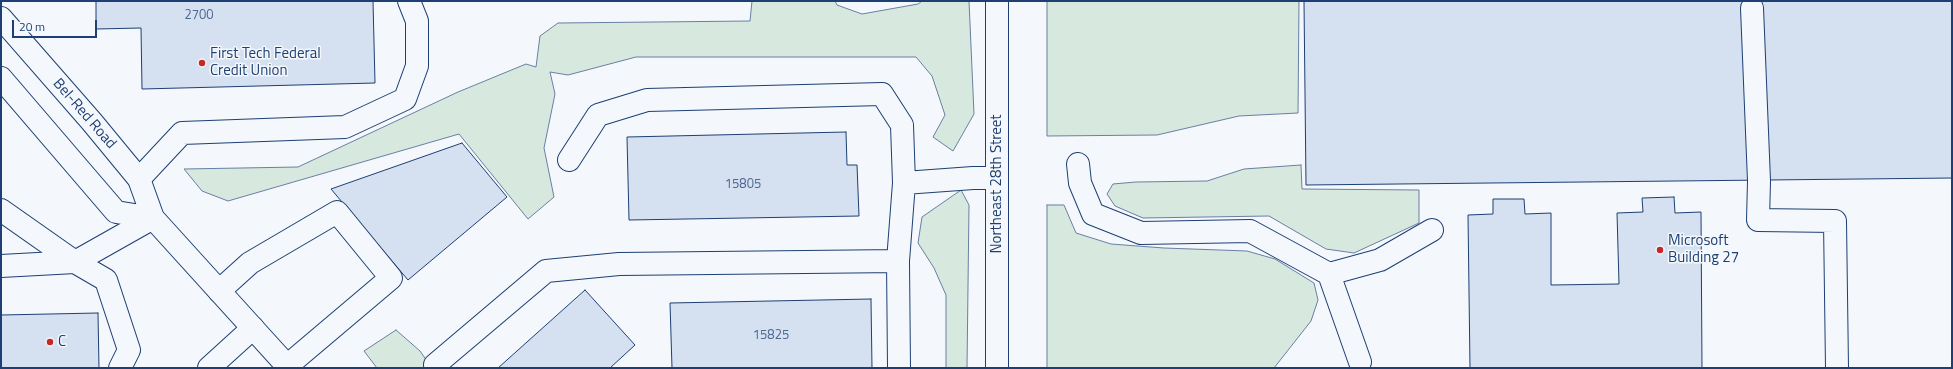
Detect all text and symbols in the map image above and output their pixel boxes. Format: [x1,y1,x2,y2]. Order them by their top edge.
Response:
house number: 2700 [184,8,214,24]
scale bar [14,12,99,38]
text: 20 m [19,17,45,36]
place label: First Tech Federal Credit Union [210,45,321,80]
marker: First Tech Federal Credit Union [197,58,207,68]
street label: Bel-Red Road [49,75,119,153]
street label: Northeast 28th Street [988,114,1006,254]
house number: 15805 [725,177,761,193]
place label: Microsoft Building 27 [1668,232,1739,267]
marker: Microsoft Building 27 [1655,245,1665,255]
house number: 15825 [753,328,789,344]
place label: C [58,333,66,351]
marker: C [45,337,55,347]

